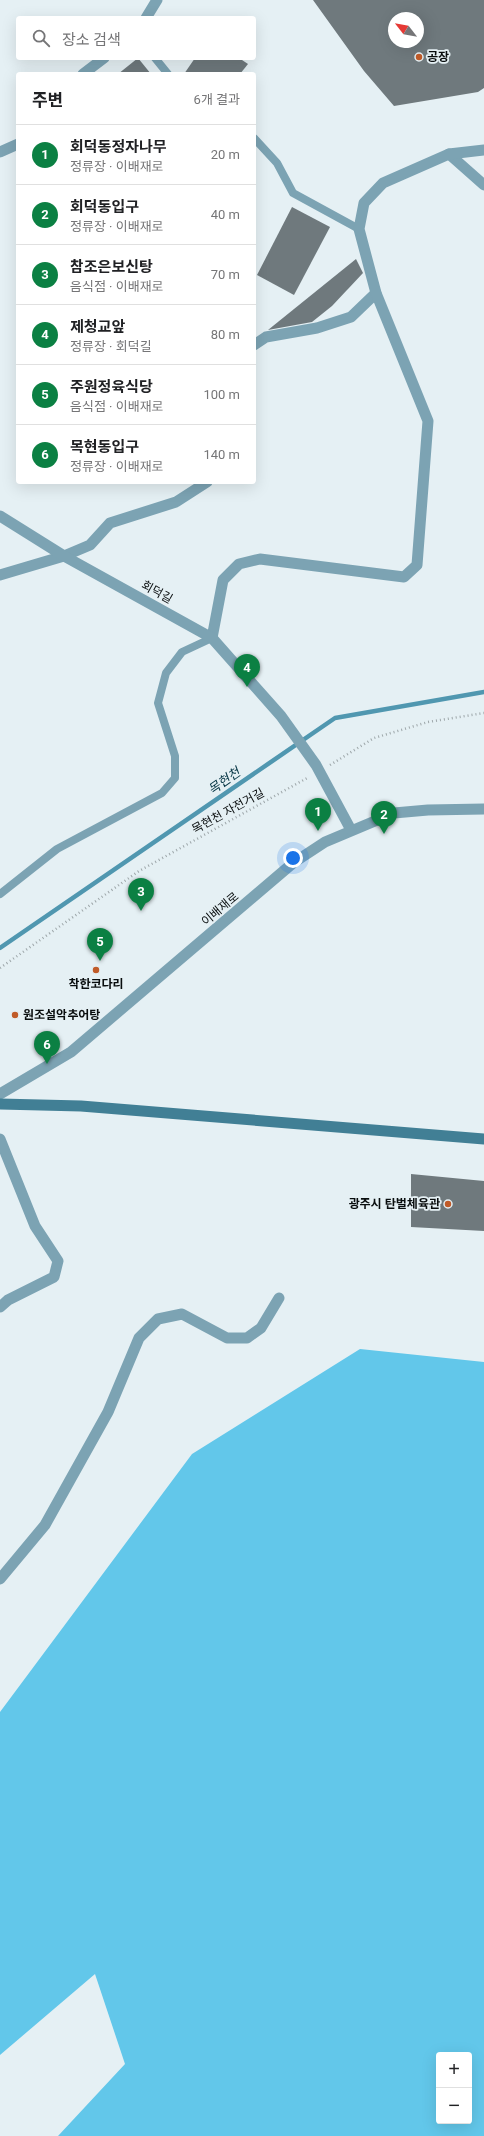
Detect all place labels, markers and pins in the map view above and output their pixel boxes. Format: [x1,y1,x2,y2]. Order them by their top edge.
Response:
place label: 공장 [427,50,449,64]
marker: 공장 [414,52,424,62]
pin: 4 [234,654,260,687]
pin: 1 [305,798,331,831]
pin: 2 [371,801,397,834]
pin: 3 [128,878,154,911]
pin: 5 [87,928,113,961]
marker: 착한코다리 [91,965,101,975]
place label: 착한코다리 [68,977,124,991]
place label: 원조설악추어탕 [23,1008,100,1022]
marker: 원조설악추어탕 [10,1010,20,1020]
pin: 6 [34,1031,60,1064]
place label: 광주시 탄벌체육관 [349,1197,440,1211]
marker: 광주시 탄벌체육관 [443,1199,453,1209]

